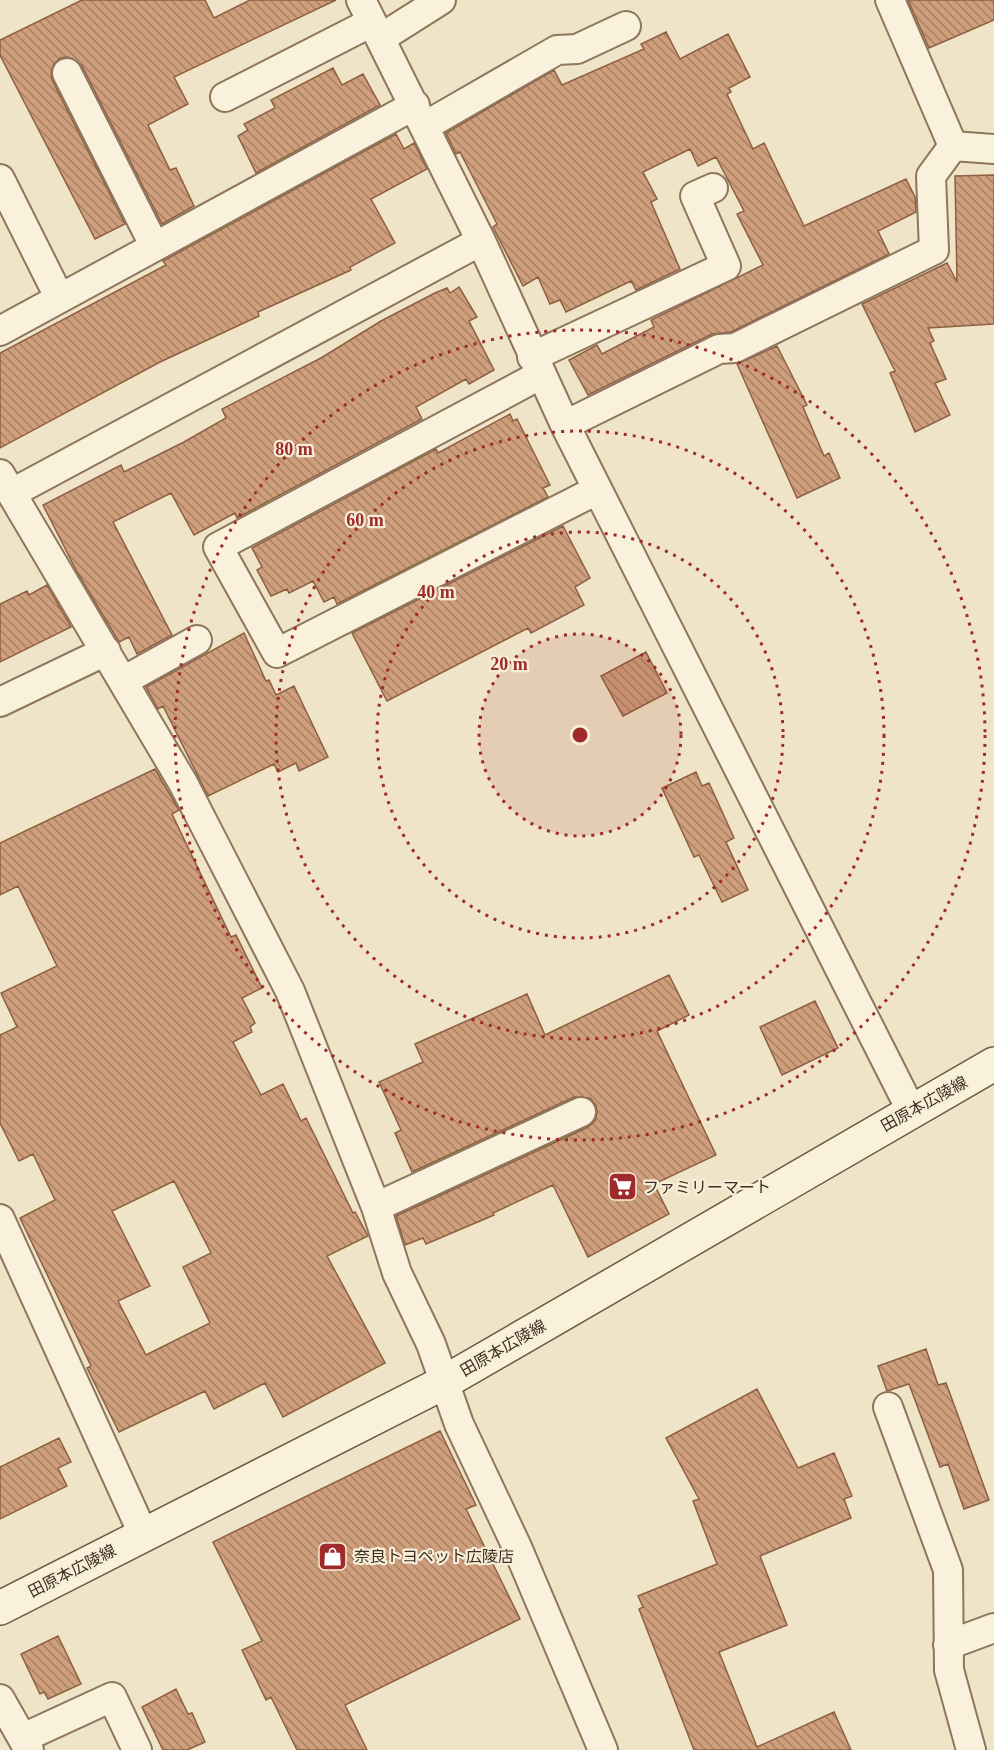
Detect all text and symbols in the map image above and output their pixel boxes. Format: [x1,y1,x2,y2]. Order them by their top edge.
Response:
text: 80 m [275,439,313,459]
text: 60 m [346,510,384,530]
text: 40 m [417,582,455,602]
text: 20 m [490,654,528,674]
centre of rings [570,725,590,745]
street label: 田原本広陵線 [878,1073,970,1135]
supermarket icon: ファミリーマート [606,1171,638,1203]
place label: ファミリーマート [643,1179,771,1196]
street label: 田原本広陵線 [457,1317,549,1379]
shop icon: 奈良トヨペット広陵店 [317,1540,349,1572]
street label: 田原本広陵線 [25,1542,119,1600]
place label: 奈良トヨペット広陵店 [354,1548,514,1565]

